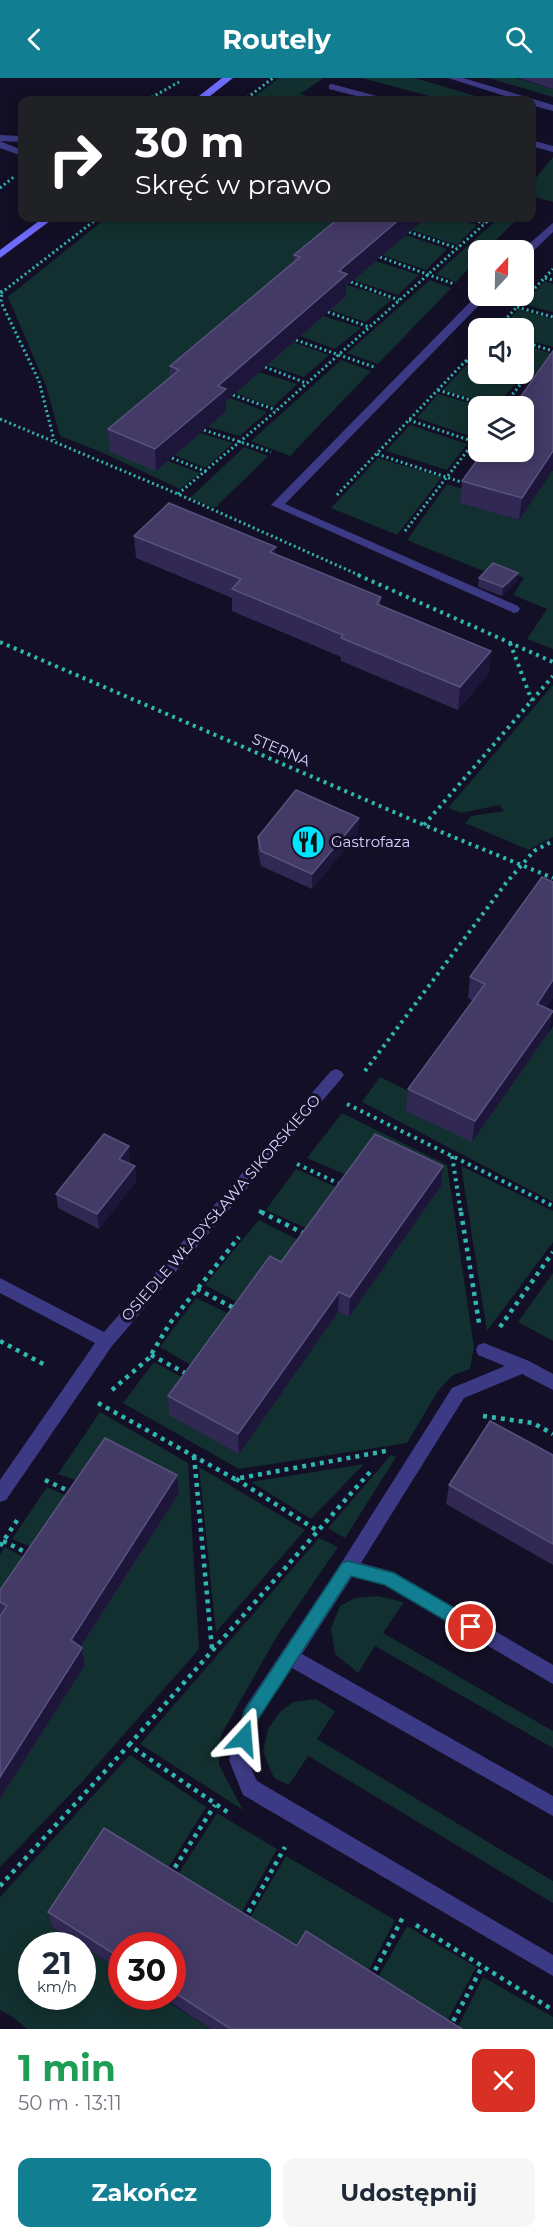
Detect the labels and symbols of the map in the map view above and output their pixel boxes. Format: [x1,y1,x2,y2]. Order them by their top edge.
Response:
north arrow [468,240,534,306]
street label: STERNA [249,729,313,770]
restaurant icon: Gastrofaza [290,824,326,860]
place label: Gastrofaza [331,832,410,851]
street label: OSIEDLE WŁADYSŁAWA SIKORSKIEGO [117,1090,324,1325]
pin [445,1601,496,1652]
position arrow [212,1706,276,1770]
speed limit sign: 30 [108,1932,186,2010]

